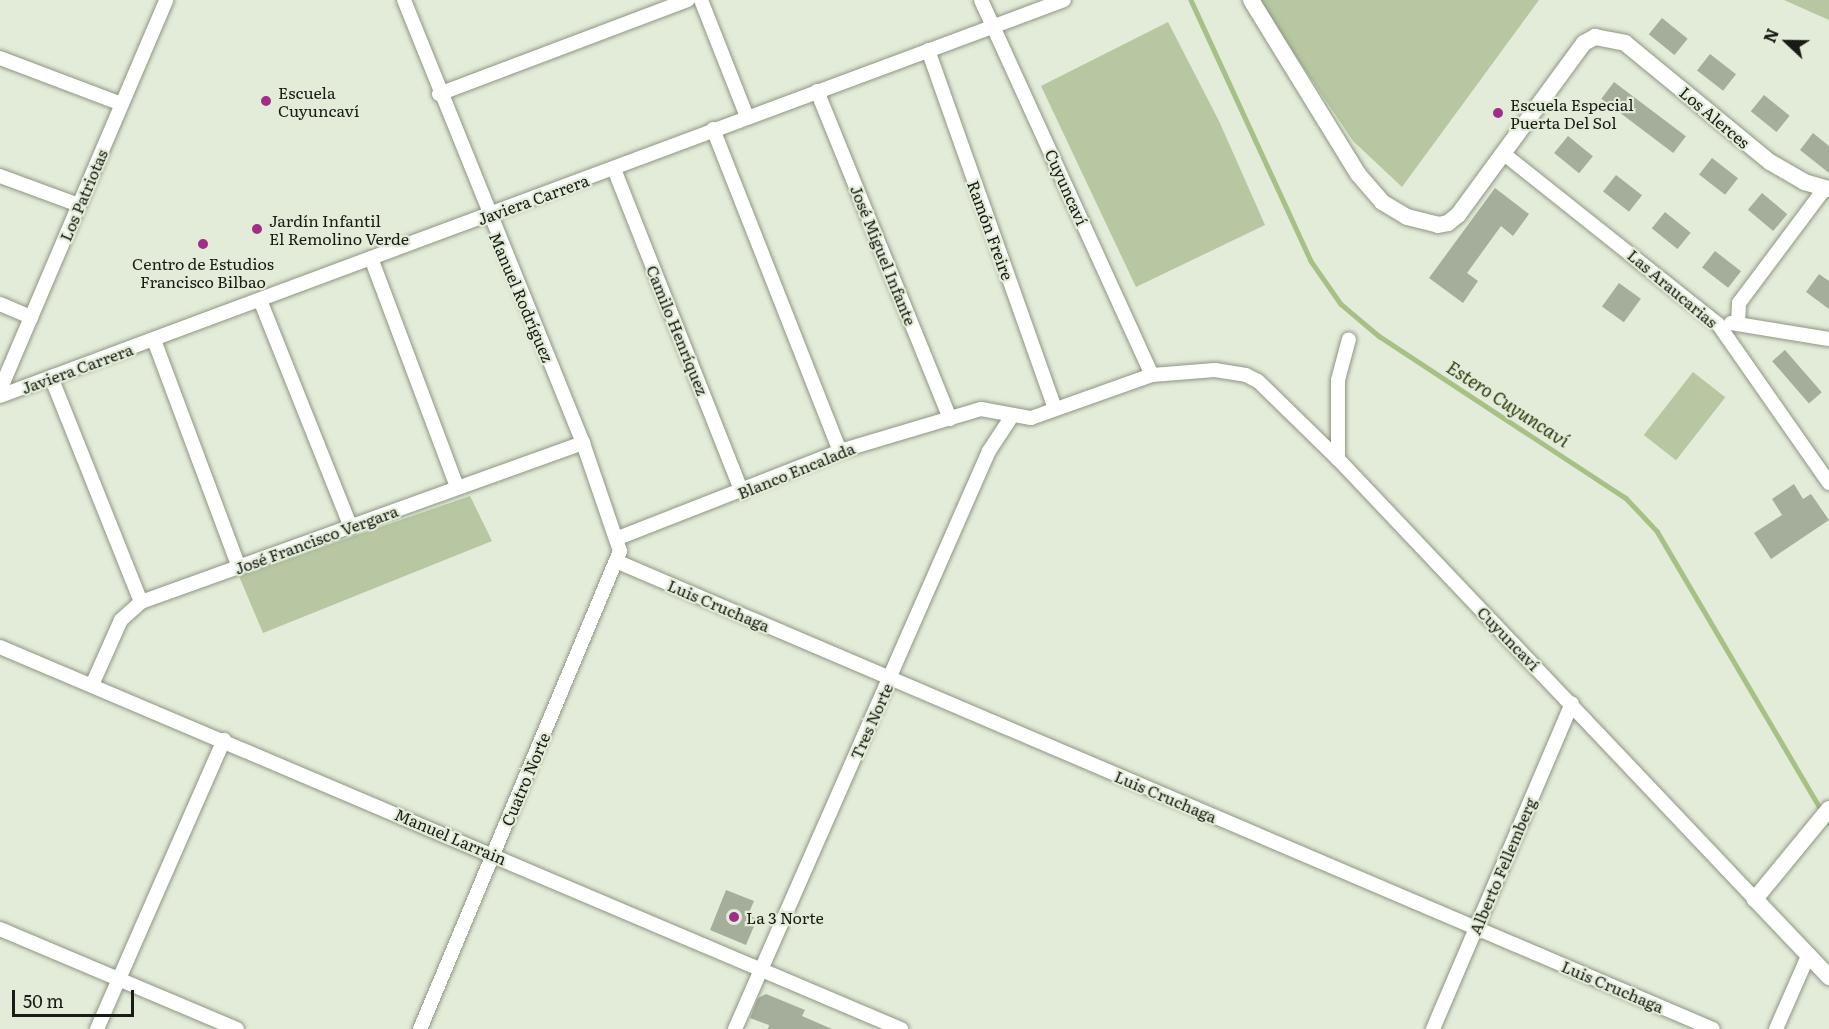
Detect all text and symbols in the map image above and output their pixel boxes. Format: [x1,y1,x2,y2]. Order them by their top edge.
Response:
north arrow [1757,12,1817,72]
text: N [1757,25,1784,46]
place label: Escuela Cuyuncaví [278,82,359,120]
street label: Los Alerces [1676,82,1754,152]
marker: Escuela Cuyuncaví [259,94,273,108]
place label: Escuela Especial Puerta Del Sol [1510,94,1634,132]
marker: Escuela Especial Puerta Del Sol [1491,106,1505,120]
street label: Los Patriotas [55,146,111,244]
street label: Cuyuncaví [1042,146,1092,228]
street label: Javiera Carrera [475,170,591,228]
street label: Ramón Freire [964,178,1018,282]
street label: José Miguel Infante [847,182,921,328]
place label: Jardín Infantil El Remolino Verde [269,210,409,248]
marker: Jardín Infantil El Remolino Verde [250,222,264,236]
street label: Manuel Rodríguez [486,229,558,365]
marker: Centro de Estudios Francisco Bilbao [196,237,210,251]
street label: Las Araucarias [1624,245,1722,331]
place label: Centro de Estudios Francisco Bilbao [132,253,274,291]
street label: Camilo Henríquez [643,262,713,398]
street label: Javiera Carrera [19,339,135,397]
water label: Estero Cuyuncaví [1443,356,1573,452]
street label: Blanco Encalada [734,438,858,502]
street label: José Francisco Vergara [232,500,400,578]
street label: Luis Cruchaga [665,575,773,635]
street label: Cuyuncaví [1474,602,1544,674]
street label: Tres Norte [846,680,896,762]
street label: Cuatro Norte [497,730,553,828]
street label: Luis Cruchaga [1112,766,1220,826]
street label: Alberto Fellemberg [1464,795,1540,937]
street label: Manuel Larrain [392,804,510,868]
place label: La 3 Norte [746,907,824,927]
marker: La 3 Norte [727,910,741,924]
street label: Luis Cruchaga [1559,956,1667,1016]
scale bar [15,978,136,1016]
text: 50 m [23,987,64,1014]

